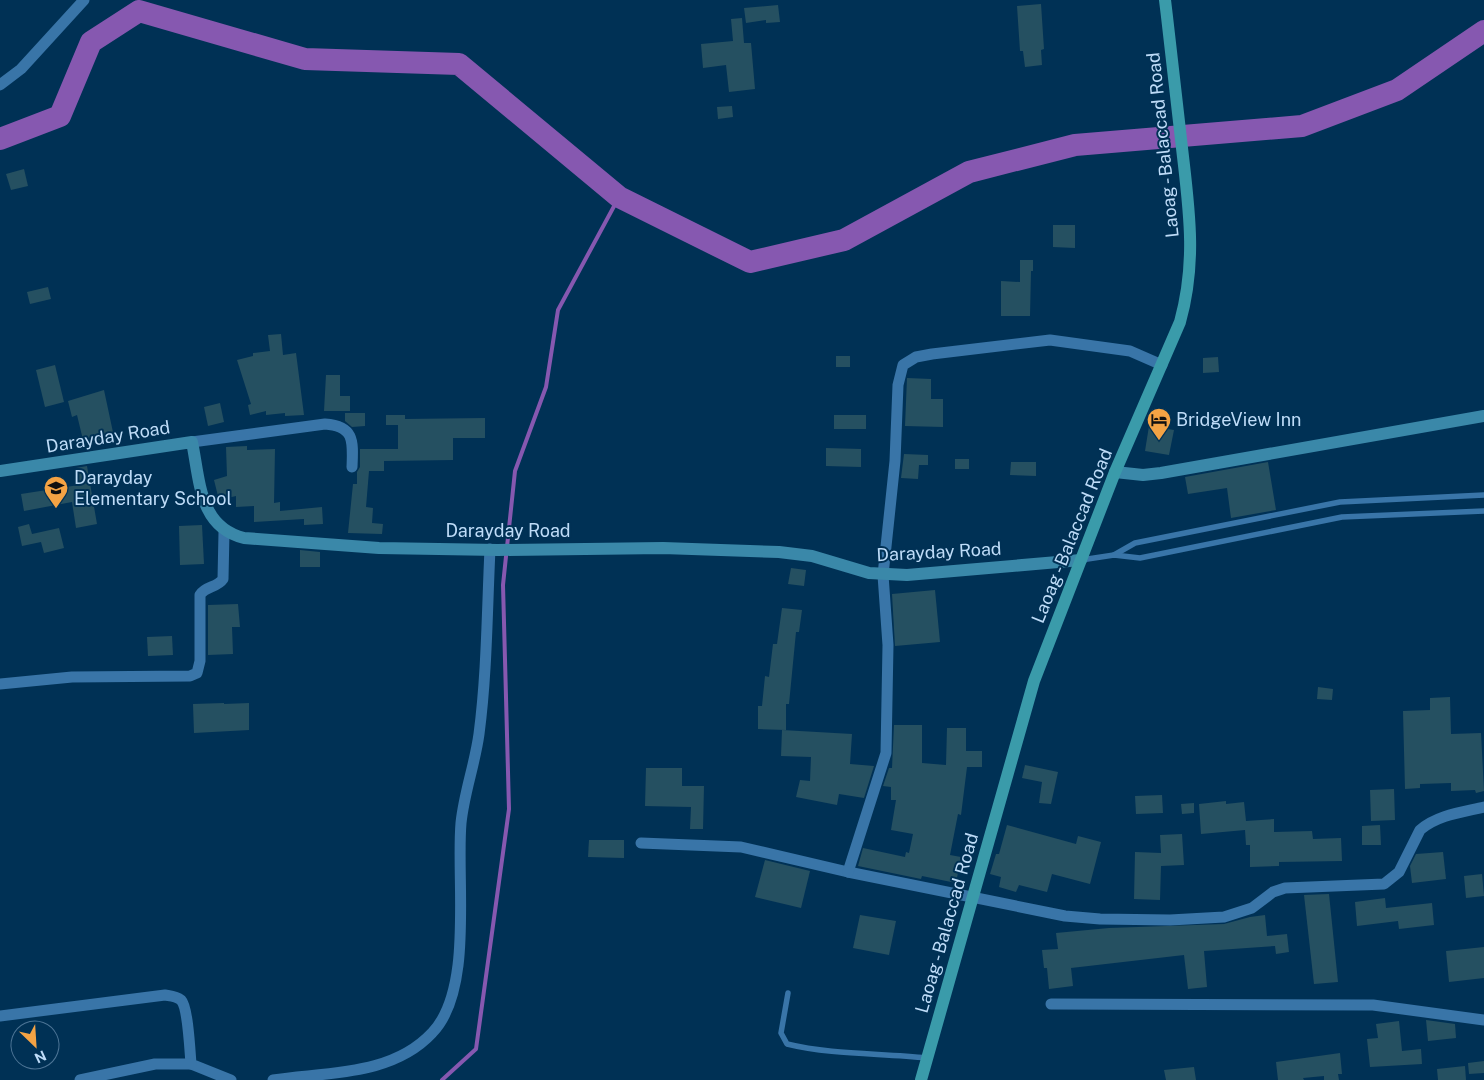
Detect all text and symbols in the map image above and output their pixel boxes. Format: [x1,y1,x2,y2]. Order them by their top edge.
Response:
street label: Laoag - Balaccad Road [1142,51,1183,239]
hotel icon: BridgeView Inn [1146,407,1172,441]
place label: BridgeView Inn [1176,409,1301,430]
street label: Darayday Road [44,416,171,457]
street label: Laoag - Balaccad Road [1027,446,1116,626]
place label: Darayday Elementary School [74,467,232,509]
school or university icon: Darayday Elementary School [43,475,69,509]
street label: Darayday Road [445,520,571,541]
street label: Darayday Road [876,538,1002,565]
street label: Laoag - Balaccad Road [911,830,982,1015]
north arrow [10,1020,60,1070]
text: N [32,1047,49,1066]

